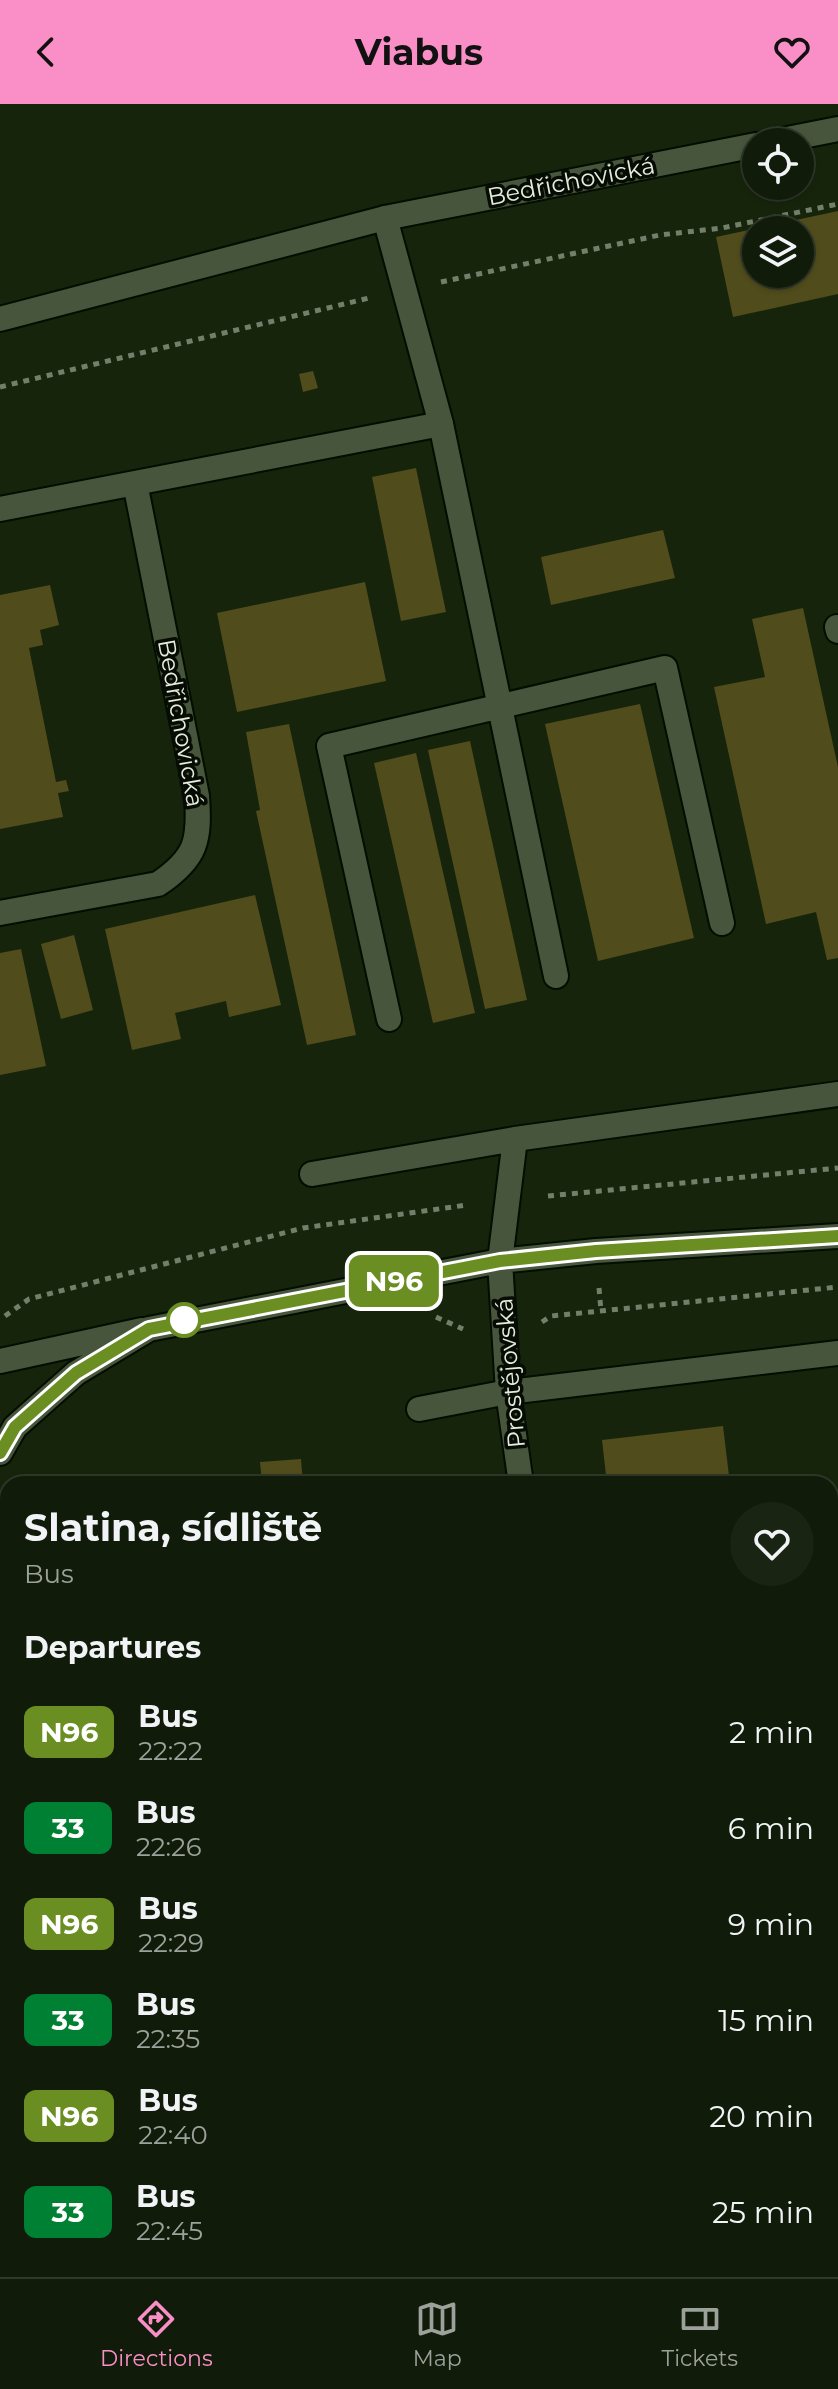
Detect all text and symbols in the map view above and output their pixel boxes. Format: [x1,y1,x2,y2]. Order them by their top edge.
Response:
icon: back [24,30,68,74]
text: Viabus [355,30,483,74]
icon: heart [770,30,814,74]
map controls [742,128,814,288]
button: locate [742,128,814,200]
street label: Bedřichovická [485,151,657,211]
button: layers [742,216,814,288]
street label: Bedřichovická [152,637,210,809]
line badge: N96 [348,1255,440,1307]
text: N96 [365,1264,423,1298]
street label: Prostějovská [489,1297,531,1449]
unlabelled marker [167,1303,201,1337]
button: heart [730,1502,814,1586]
text: Slatina, sídliště [24,1504,322,1551]
text: Bus [24,1558,74,1590]
text: Departures [24,1629,201,1666]
text: Bus [138,1698,198,1735]
text: 2 min [729,1714,814,1751]
text: N96 [40,1715,98,1749]
text: 22:22 [138,1735,203,1767]
text: Bus [136,1794,196,1831]
text: 6 min [728,1810,814,1847]
text: 33 [51,1811,85,1845]
text: 22:26 [136,1831,202,1863]
text: Bus [138,1890,198,1927]
text: 9 min [728,1906,814,1943]
text: N96 [40,1907,98,1941]
text: 22:29 [138,1927,204,1959]
text: Bus [136,1986,196,2023]
text: 15 min [718,2002,814,2039]
text: 33 [51,2003,85,2037]
text: 22:35 [136,2023,200,2055]
text: Bus [138,2082,198,2119]
text: 20 min [709,2098,814,2135]
text: N96 [40,2099,98,2133]
text: 22:40 [138,2119,208,2151]
text: Bus [136,2178,196,2215]
text: 25 min [712,2194,814,2231]
text: 33 [51,2195,85,2229]
text: 22:45 [136,2215,203,2247]
tab: Directions [100,2297,213,2372]
tab: Map [413,2297,462,2372]
tab: Tickets [662,2297,738,2372]

